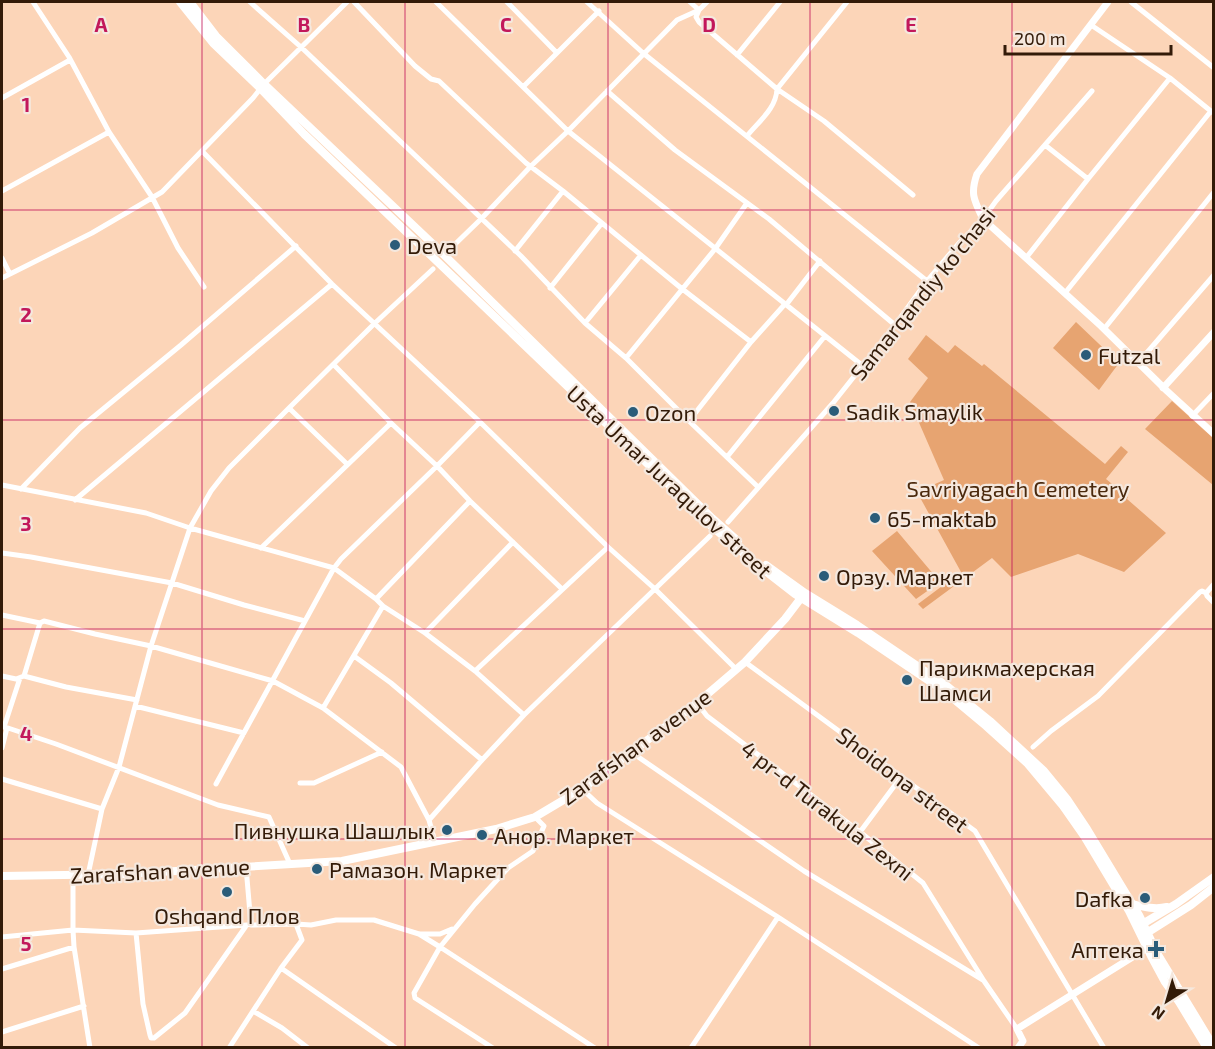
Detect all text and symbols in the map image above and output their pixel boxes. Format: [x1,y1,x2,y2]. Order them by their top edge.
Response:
text: A [94,12,108,36]
text: B [298,12,310,36]
text: C [500,12,512,36]
text: D [702,12,716,36]
text: E [905,12,917,36]
scale bar [1005,18,1172,56]
text: 200 m [1014,27,1066,49]
text: 1 [22,92,30,116]
street label: Samarqandiy ko'chasi [844,201,1000,385]
place label: Deva [407,232,457,258]
marker: Deva [388,238,402,252]
text: 2 [20,302,32,326]
place label: Futzal [1098,342,1161,368]
marker: Futzal [1079,348,1093,362]
street label: Usta Umar Juraqulov street [562,379,778,583]
place label: Sadik Smaylik [846,398,983,424]
place label: Ozon [645,399,696,425]
marker: Sadik Smaylik [827,404,841,418]
marker: Ozon [626,405,640,419]
park label: Savriyagach Cemetery [907,475,1130,501]
place label: 65-maktab [887,505,997,531]
text: 3 [20,511,32,535]
marker: 65-maktab [868,511,882,525]
place label: Орзу. Маркет [836,563,974,590]
marker: Орзу. Маркет [817,569,831,583]
place label: Парикмахерская Шамси [919,654,1095,705]
marker: Парикмахерская Шамси [900,673,914,687]
street label: Zarafshan avenue [555,683,715,809]
text: 4 [20,721,33,745]
street label: Shoidona street [832,721,974,837]
street label: 4 pr-d Turakula Zexni [737,735,919,885]
place label: Пивнушка Шашлык [234,817,435,844]
place label: Анор. Маркет [494,822,634,848]
marker: Пивнушка Шашлык [440,823,454,837]
marker: Анор. Маркет [475,828,489,842]
street label: Zarafshan avenue [69,852,251,888]
place label: Рамазон. Маркет [329,856,507,882]
marker: Рамазон. Маркет [310,862,324,876]
marker: Oshqand Плов [220,885,234,899]
place label: Dafka [1075,885,1133,911]
marker: Dafka [1138,891,1152,905]
place label: Oshqand Плов [154,902,300,928]
text: 5 [20,931,32,955]
place label: Аптека [1071,936,1144,962]
marker: Аптека [1149,942,1163,956]
north arrow [1137,971,1197,1031]
text: N [1147,1002,1168,1024]

